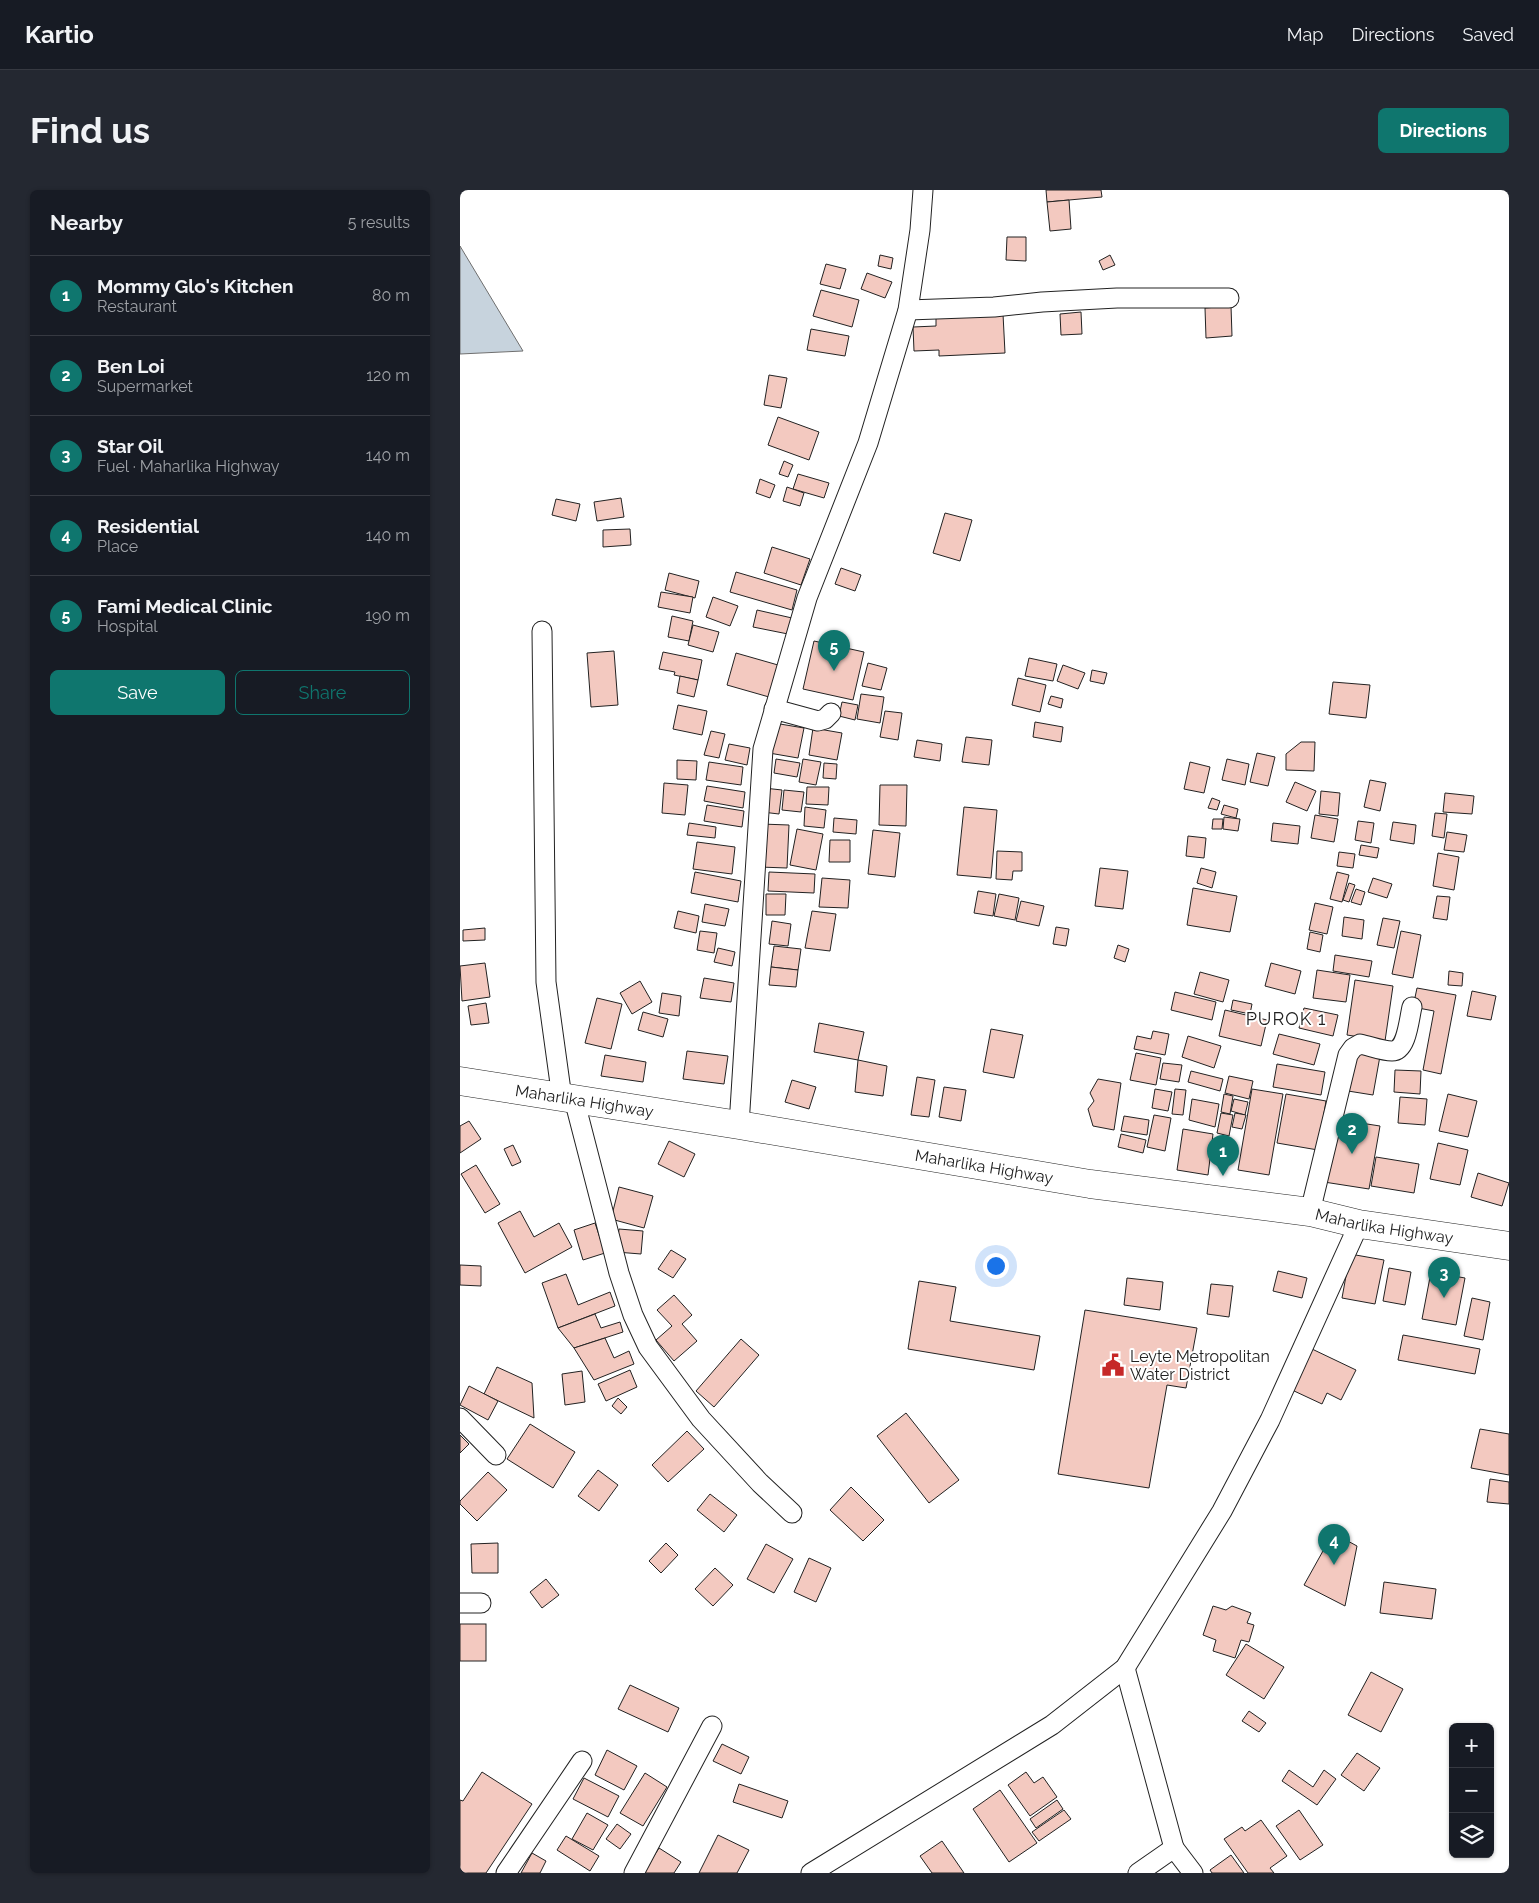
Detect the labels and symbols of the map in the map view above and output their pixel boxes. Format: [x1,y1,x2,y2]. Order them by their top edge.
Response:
pin: 5 [818,630,850,671]
district label: PUROK 1 [1246,1008,1326,1029]
street label: Maharlika Highway [514,1081,655,1121]
pin: 2 [1336,1113,1368,1154]
pin: 1 [1207,1135,1239,1176]
street label: Maharlika Highway [914,1146,1055,1188]
street label: Maharlika Highway [1313,1205,1455,1248]
your location [983,1253,1009,1279]
pin: 3 [1428,1257,1460,1298]
place label: Leyte Metropolitan Water District [1130,1347,1270,1384]
public building icon: Leyte Metropolitan Water District [1100,1352,1126,1378]
pin: 4 [1318,1524,1350,1565]

